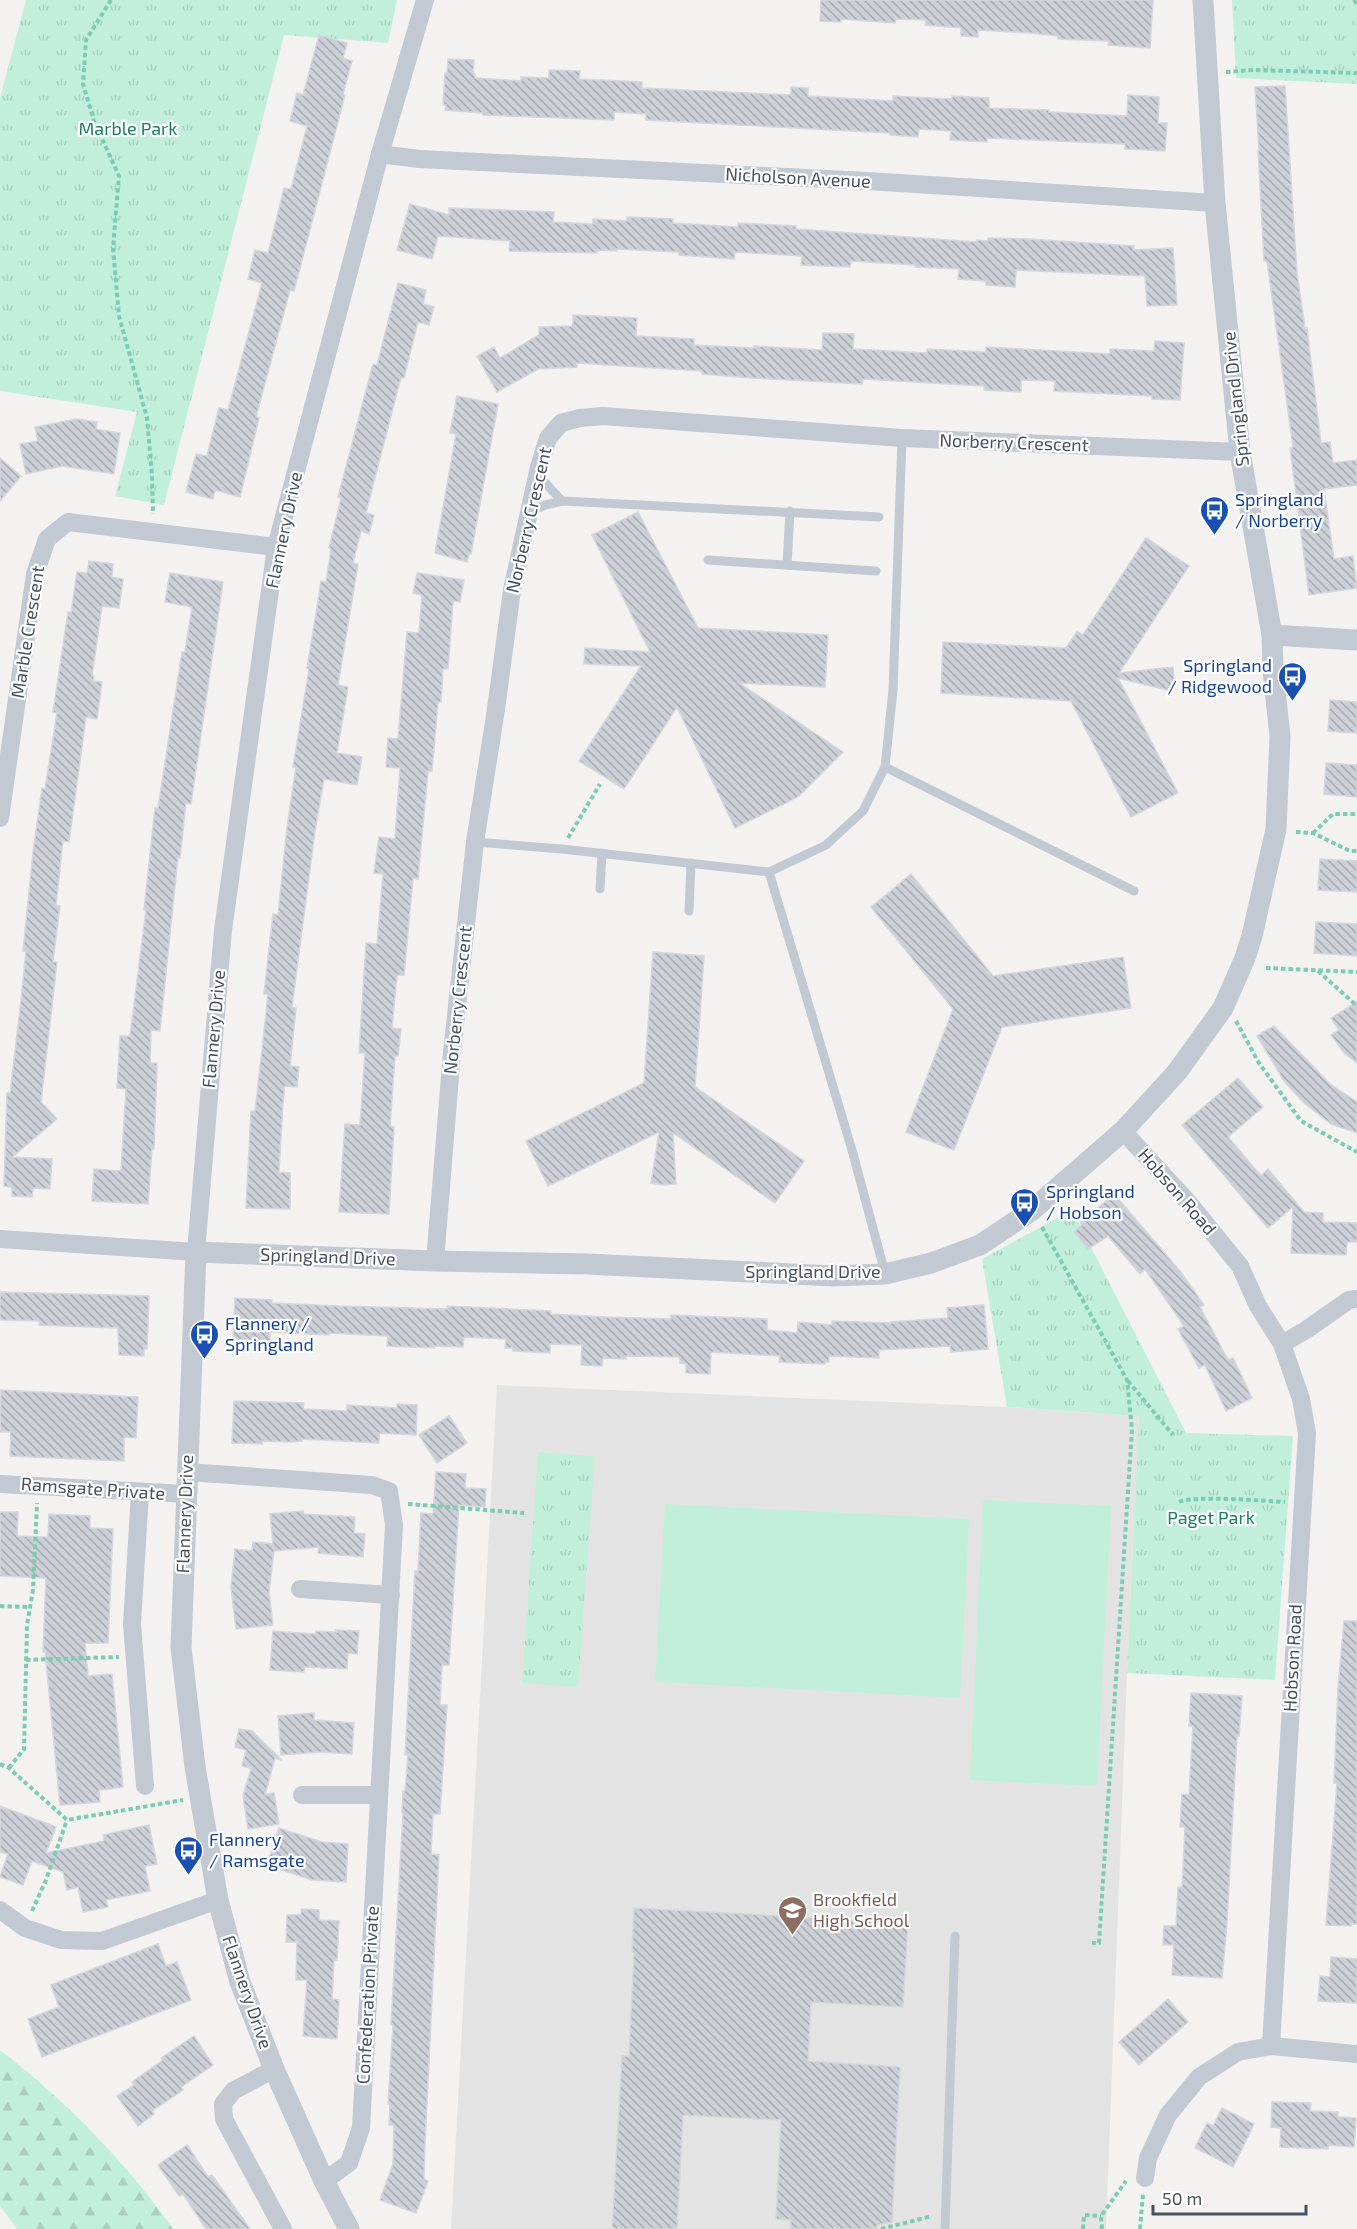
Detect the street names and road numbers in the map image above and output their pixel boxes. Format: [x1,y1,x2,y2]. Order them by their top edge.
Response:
street label: Nicholson Avenue [725,162,871,192]
street label: Springland Drive [1217,331,1253,468]
street label: Norberry Crescent [939,428,1089,456]
street label: Norberry Crescent [501,444,556,595]
street label: Flannery Drive [260,469,306,590]
street label: Marble Crescent [6,564,48,700]
street label: Norberry Crescent [438,924,476,1075]
street label: Flannery Drive [197,969,229,1089]
street label: Hobson Road [1134,1143,1221,1239]
street label: Springland Drive [260,1243,396,1269]
street label: Springland Drive [745,1260,881,1282]
street label: Flannery Drive [171,1454,197,1574]
street label: Ramsgate Private [20,1472,166,1504]
street label: Hobson Road [1278,1604,1306,1712]
street label: Confederation Private [351,1905,383,2085]
street label: Flannery Drive [218,1932,278,2051]

